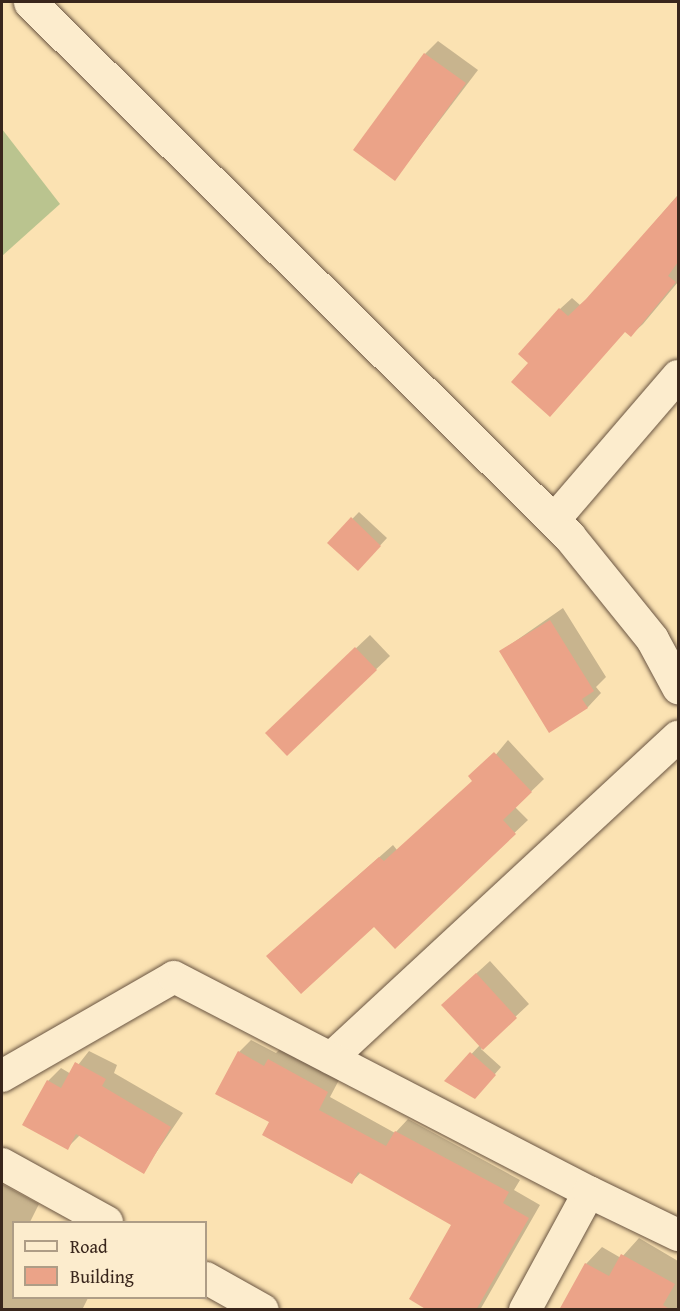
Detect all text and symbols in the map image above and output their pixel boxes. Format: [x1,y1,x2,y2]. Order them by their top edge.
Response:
legend [12,1221,207,1299]
text: Road [70,1233,108,1260]
text: Building [70,1263,134,1290]

